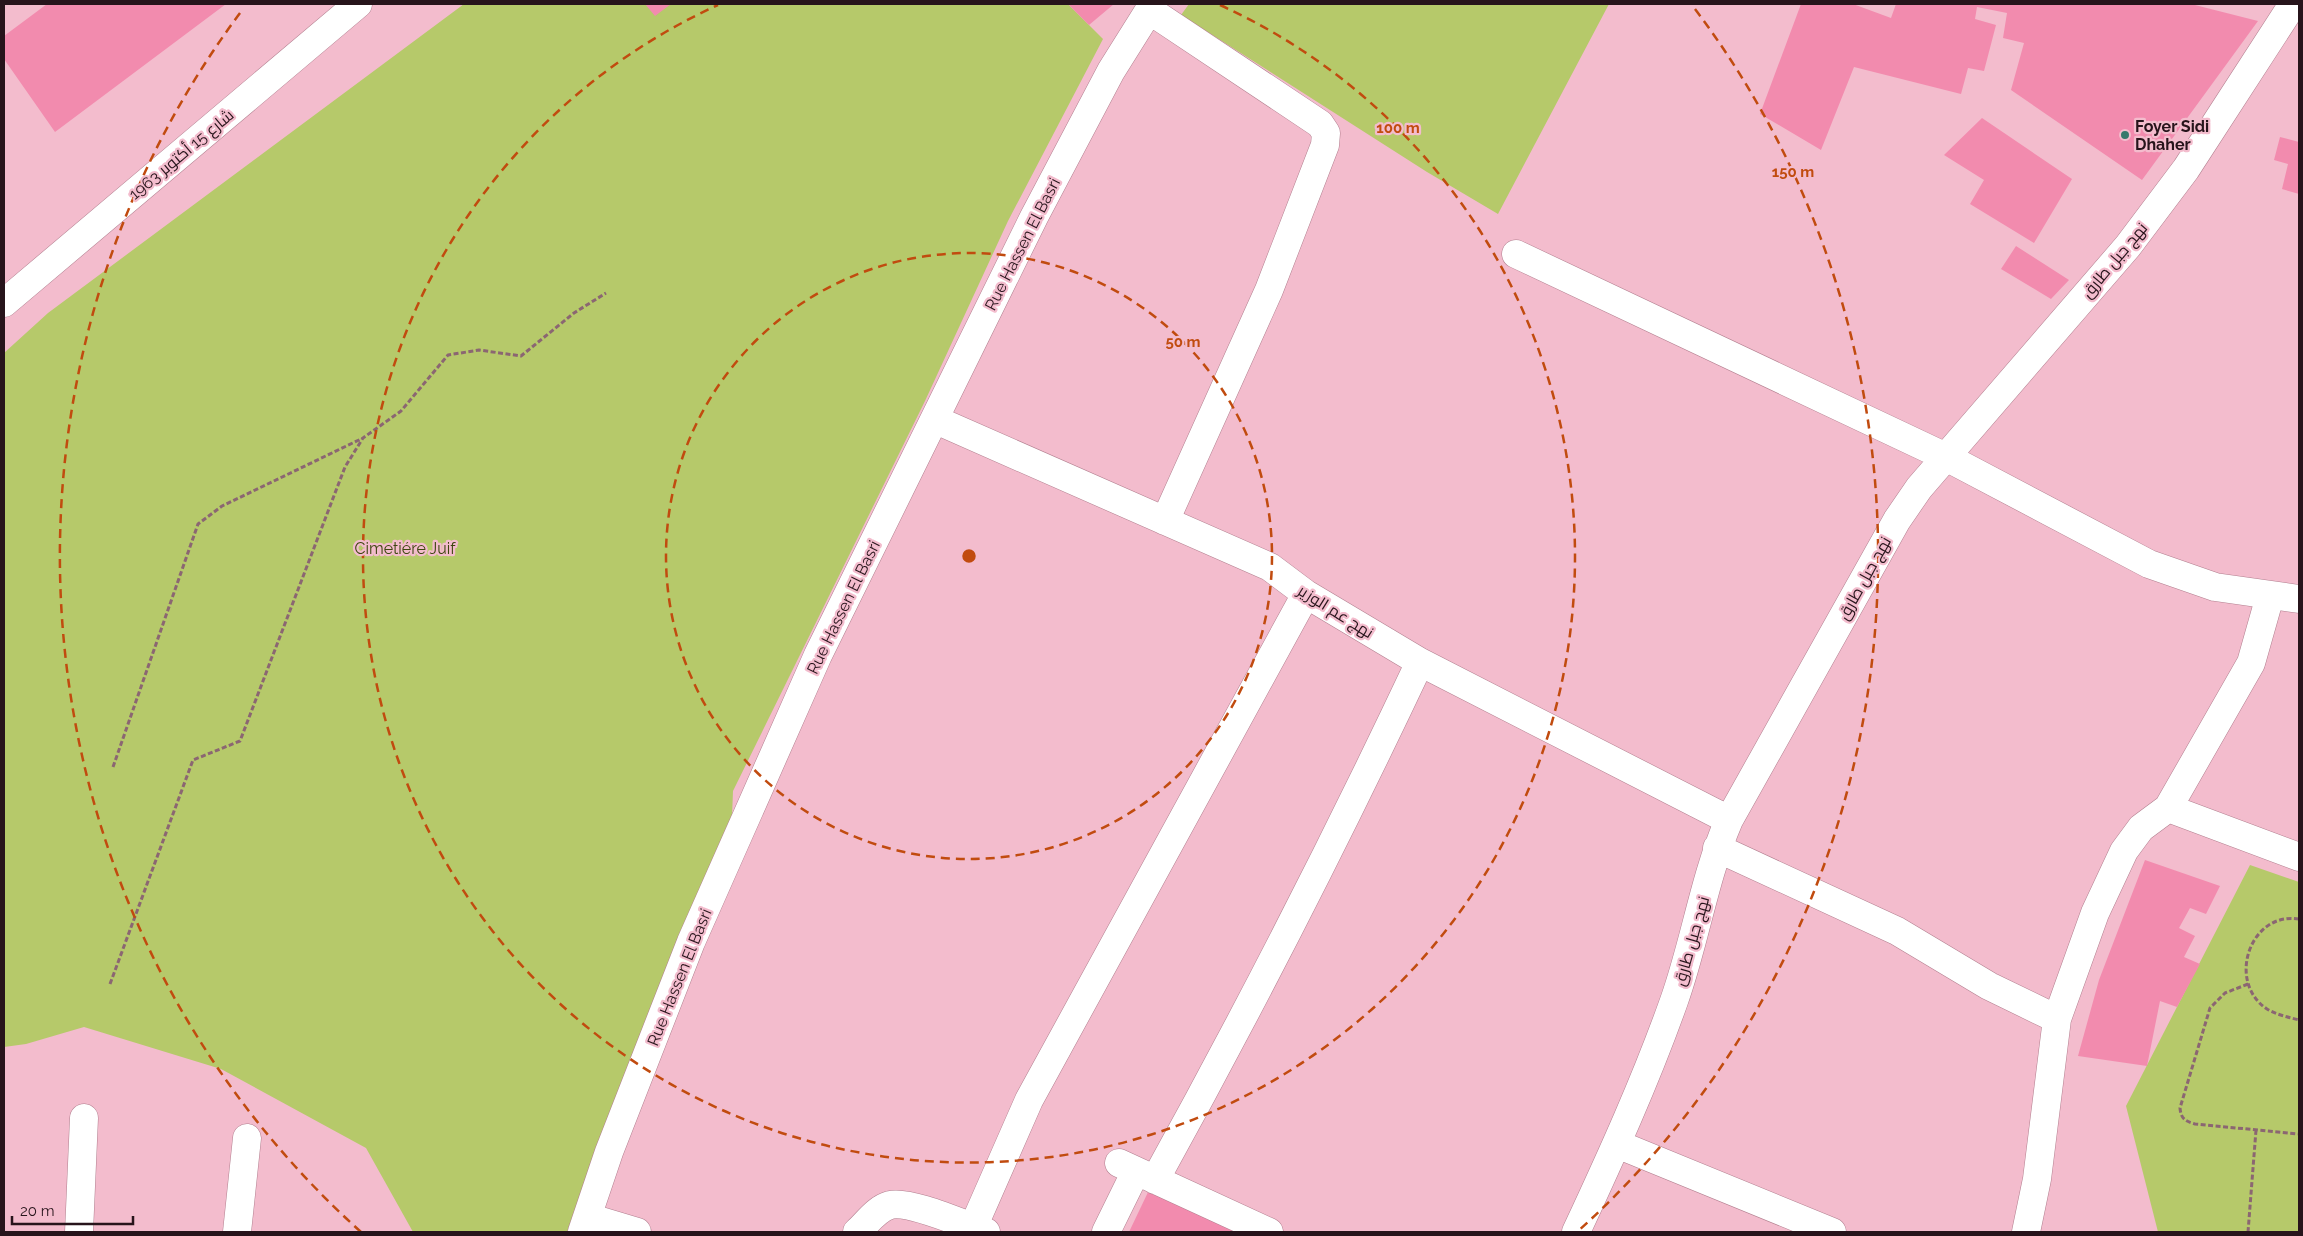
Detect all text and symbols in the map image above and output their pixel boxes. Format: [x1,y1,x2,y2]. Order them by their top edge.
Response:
street label: شارع 15 أكتوبر 1963 [125,105,239,205]
place label: Foyer Sidi Dhaher [2135,117,2209,154]
text: 100 m [1376,119,1420,137]
marker: Foyer Sidi Dhaher [2119,129,2131,141]
text: 150 m [1772,163,1814,181]
street label: Rue Hassen El Basri [981,175,1064,314]
street label: نهج جبل طارق [2077,219,2153,303]
text: 50 m [1165,333,1201,351]
street label: نهج جبل طارق [1834,533,1897,624]
street label: Rue Hassen El Basri [803,537,884,677]
park label: Cimetiére Juif [354,539,456,558]
centre of rings [960,547,978,565]
street label: نهج عم الوزير [1293,580,1377,644]
street label: نهج جبل طارق [1670,894,1715,989]
street label: Rue Hassen El Basri [643,906,716,1048]
scale bar [12,1194,134,1226]
text: 20 m [20,1202,55,1220]

